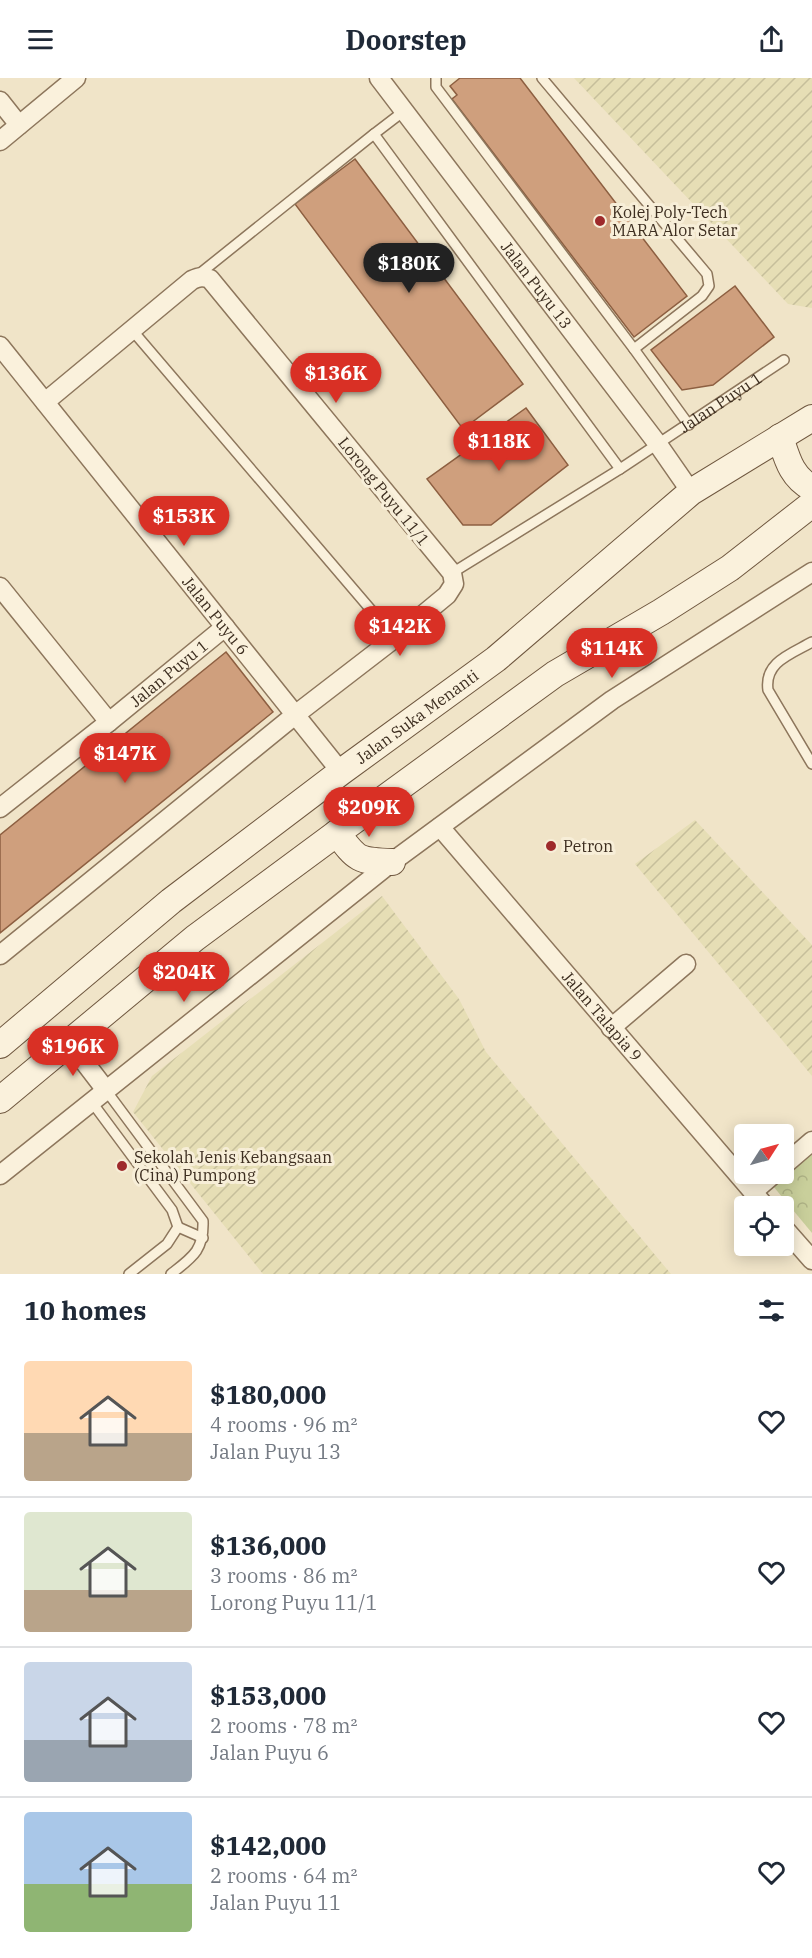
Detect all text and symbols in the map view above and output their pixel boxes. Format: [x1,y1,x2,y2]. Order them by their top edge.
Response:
text: Doorstep [345,22,467,57]
icon: menu [24,23,57,56]
icon: share [755,23,788,56]
place label: Kolej Poly-Tech MARA Alor Setar [612,202,737,240]
marker: Kolej Poly-Tech MARA Alor Setar [593,214,607,228]
street label: Jalan Puyu 13 [497,237,576,333]
pin: $180K [367,243,451,294]
text: $180K [377,249,441,276]
pin: $136K [294,353,378,404]
text: $136K [304,359,368,386]
street label: Jalan Puyu 1 [675,368,766,437]
pin: $118K [457,421,541,472]
text: $118K [467,427,531,454]
street label: Lorong Puyu 11/1 [334,433,434,549]
pin: $153K [142,496,226,547]
text: $153K [152,502,216,529]
street label: Jalan Puyu 6 [178,572,253,659]
pin: $142K [358,606,442,657]
text: $142K [368,612,432,639]
pin: $114K [570,628,654,679]
text: $114K [580,634,644,661]
street label: Jalan Puyu 1 [126,635,212,711]
street label: Jalan Suka Menanti [352,665,482,768]
pin: $147K [83,733,167,784]
text: $147K [93,739,157,766]
pin: $209K [327,787,411,838]
text: $209K [337,793,401,820]
place label: Petron [563,836,613,856]
marker: Petron [544,839,558,853]
pin: $204K [142,952,226,1003]
text: $204K [152,958,216,985]
street label: Jalan Talapia 9 [558,967,646,1065]
pin: $196K [31,1026,115,1077]
text: $196K [41,1032,105,1059]
north arrow [734,1124,794,1184]
map controls [734,1124,794,1256]
place label: Sekolah Jenis Kebangsaan (Cina) Pumpong [134,1147,332,1185]
marker: Sekolah Jenis Kebangsaan (Cina) Pumpong [115,1159,129,1173]
button: locate [734,1196,794,1256]
text: 10 homes [24,1293,146,1327]
icon: filters [755,1294,788,1327]
text: $180,000 [210,1377,326,1411]
icon: home [72,1385,144,1457]
icon: heart [755,1405,788,1438]
text: 4 rooms · 96 m² [210,1411,357,1438]
text: Jalan Puyu 13 [210,1438,341,1465]
text: $136,000 [210,1528,326,1562]
icon: home [72,1536,144,1608]
icon: heart [755,1556,788,1589]
text: 3 rooms · 86 m² [210,1562,357,1589]
text: Lorong Puyu 11/1 [210,1589,378,1616]
text: $153,000 [210,1678,326,1712]
icon: home [72,1686,144,1758]
icon: heart [755,1706,788,1739]
text: 2 rooms · 78 m² [210,1712,357,1739]
text: Jalan Puyu 6 [210,1739,329,1766]
text: $142,000 [210,1828,326,1862]
icon: home [72,1836,144,1908]
icon: heart [755,1856,788,1889]
text: 2 rooms · 64 m² [210,1862,357,1889]
text: Jalan Puyu 11 [210,1889,341,1916]

